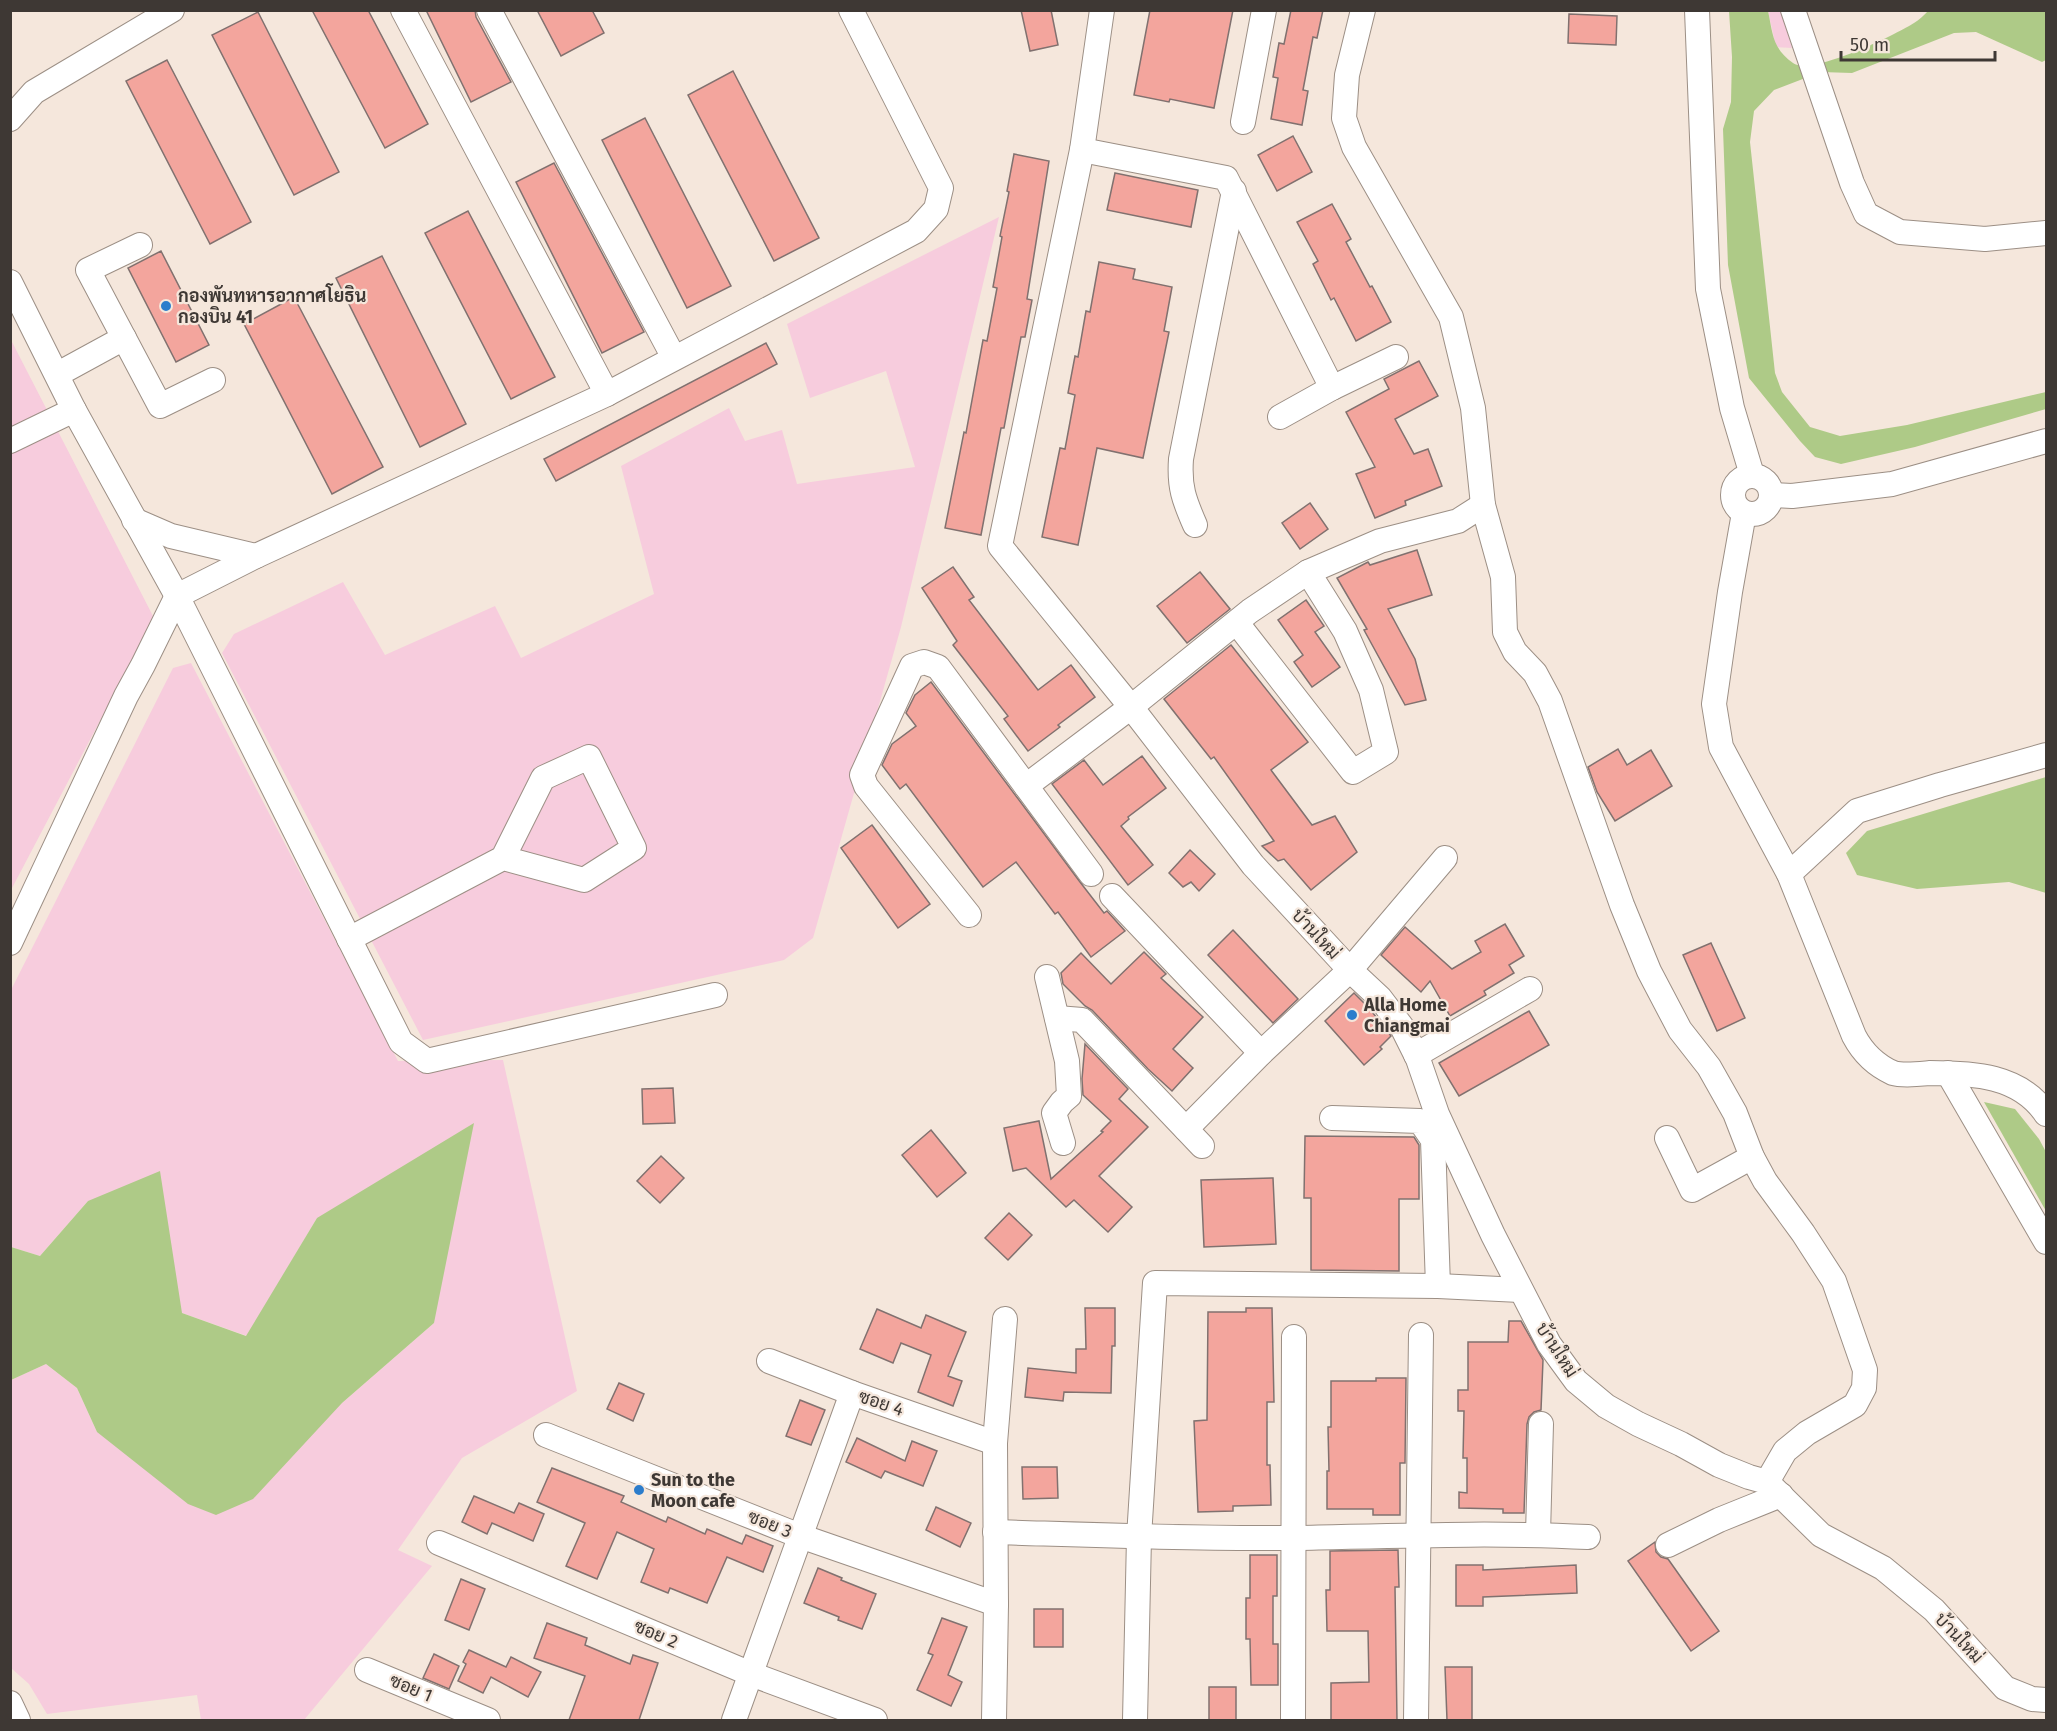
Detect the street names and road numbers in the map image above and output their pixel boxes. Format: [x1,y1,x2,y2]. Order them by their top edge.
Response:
street label: บ้านใหม่ [1287,903,1346,964]
street label: บ้านใหม่ [1531,1317,1585,1382]
street label: ซอย 4 [856,1385,907,1421]
street label: ซอย 3 [745,1505,795,1543]
street label: บ้านใหม่ [1930,1607,1989,1668]
street label: ซอย 2 [631,1615,681,1653]
street label: ซอย 1 [386,1669,436,1707]

